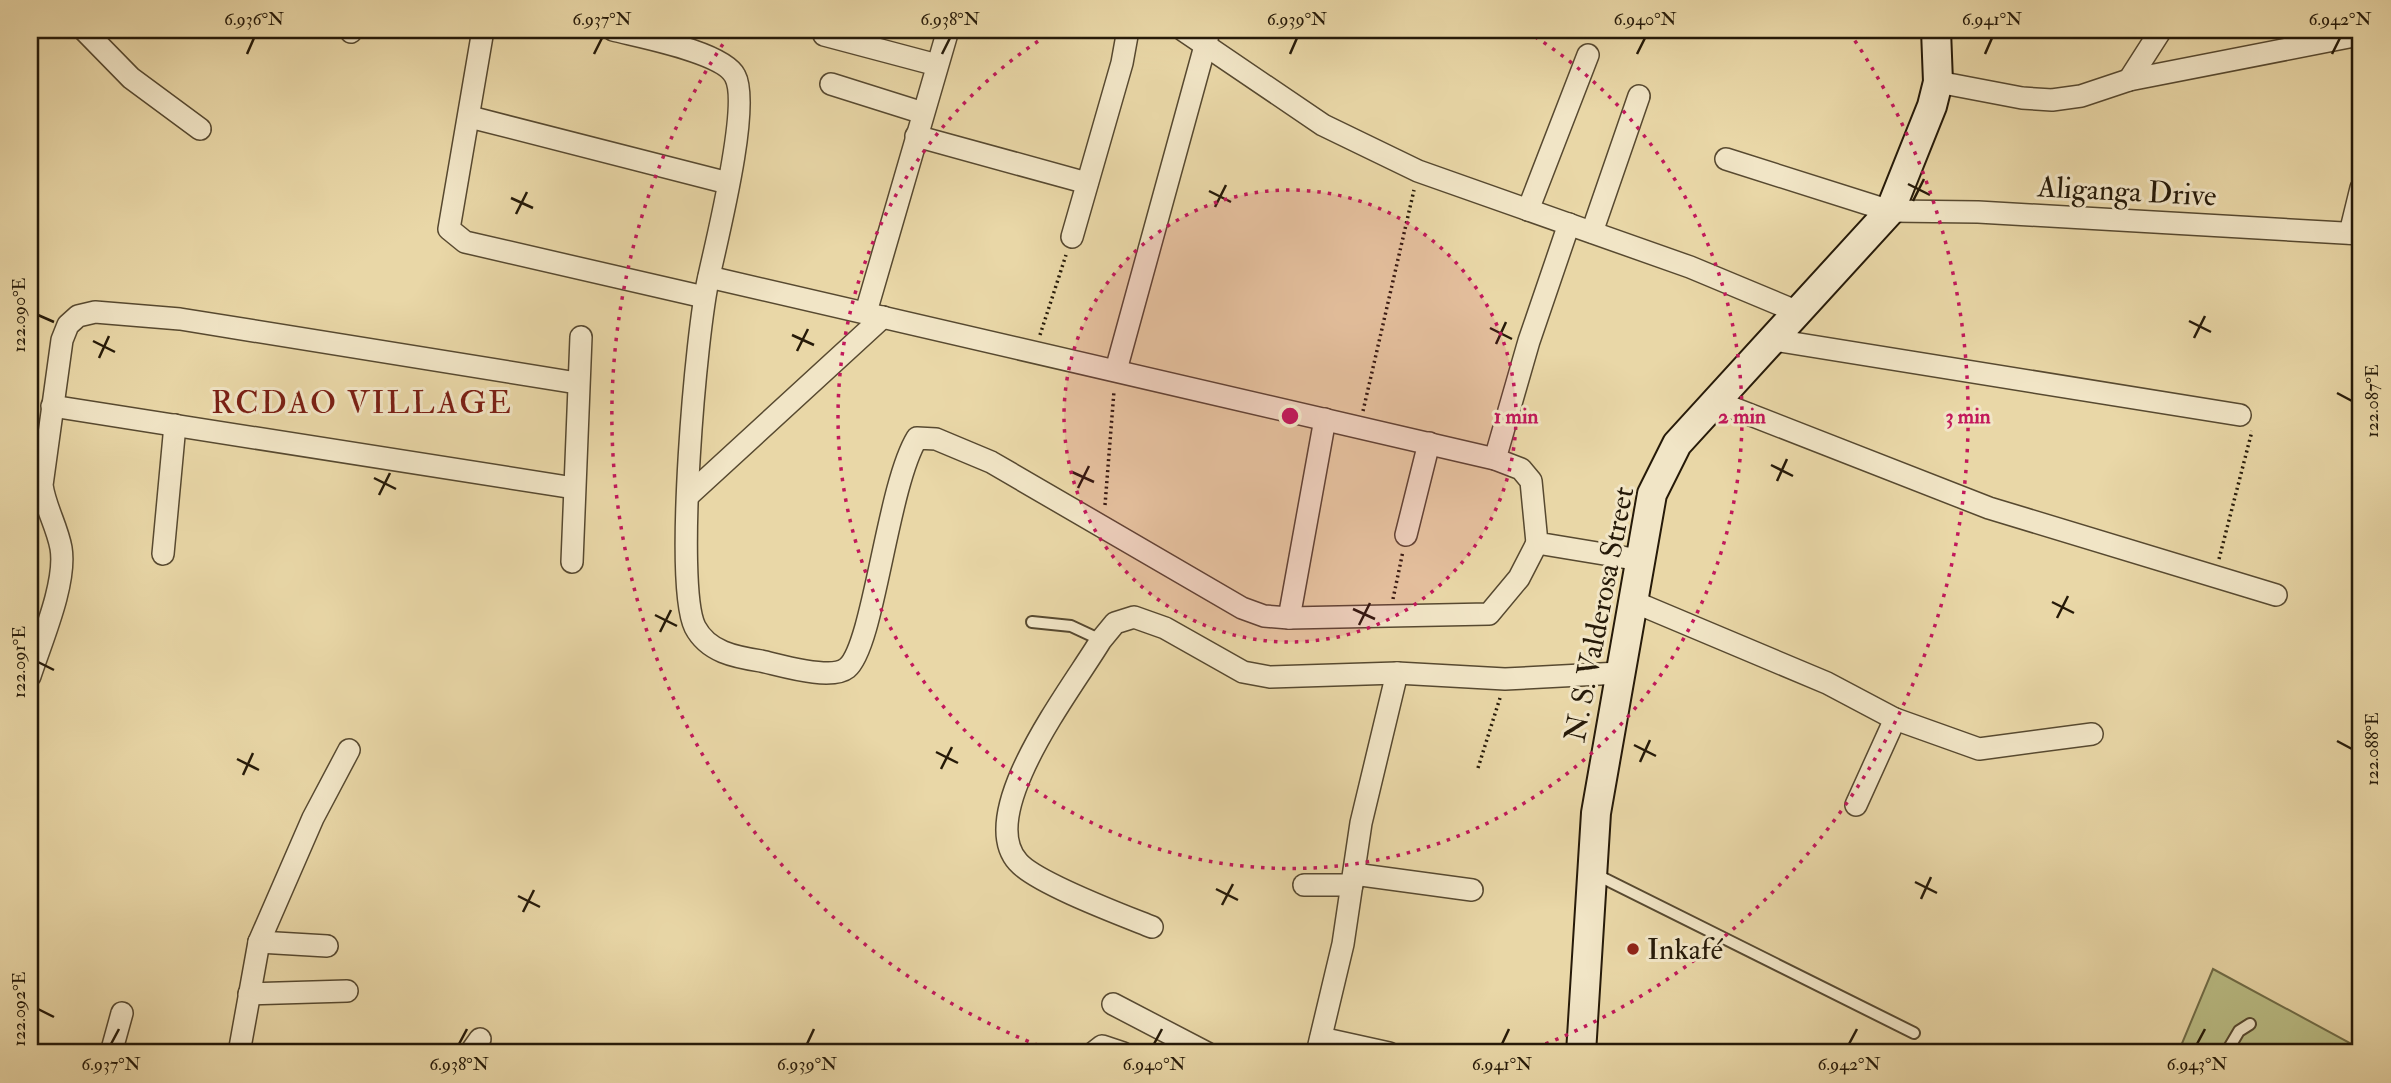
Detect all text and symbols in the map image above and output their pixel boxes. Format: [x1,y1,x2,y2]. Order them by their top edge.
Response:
text: 6.936°N [224,8,284,31]
text: 6.937°N [572,8,632,31]
text: 6.938°N [920,8,980,31]
text: 6.939°N [1267,8,1327,31]
text: 6.940°N [1613,8,1677,31]
text: 6.941°N [1962,8,2022,31]
text: 6.942°N [2308,8,2372,31]
street label: Aliganga Drive [2035,168,2218,215]
text: 122.090°E [8,277,31,353]
text: 122.087°E [2361,364,2384,438]
district label: RCDAO VILLAGE [211,383,513,423]
text: 1 min [1494,403,1538,430]
text: 2 min [1718,403,1766,430]
text: 3 min [1945,403,1991,430]
centre of rings [1278,404,1302,428]
street label: N. S. Valderosa Street [1557,483,1642,745]
text: 122.091°E [8,626,31,698]
text: 122.088°E [2361,712,2384,786]
place label: Inkafé [1647,931,1724,968]
marker: Inkafé [1625,941,1641,957]
text: 122.092°E [8,971,31,1047]
text: 6.937°N [81,1053,141,1076]
text: 6.938°N [429,1053,489,1076]
text: 6.939°N [777,1053,837,1076]
text: 6.940°N [1122,1053,1186,1076]
text: 6.941°N [1472,1053,1532,1076]
text: 6.942°N [1817,1053,1881,1076]
text: 6.943°N [2167,1053,2227,1076]

